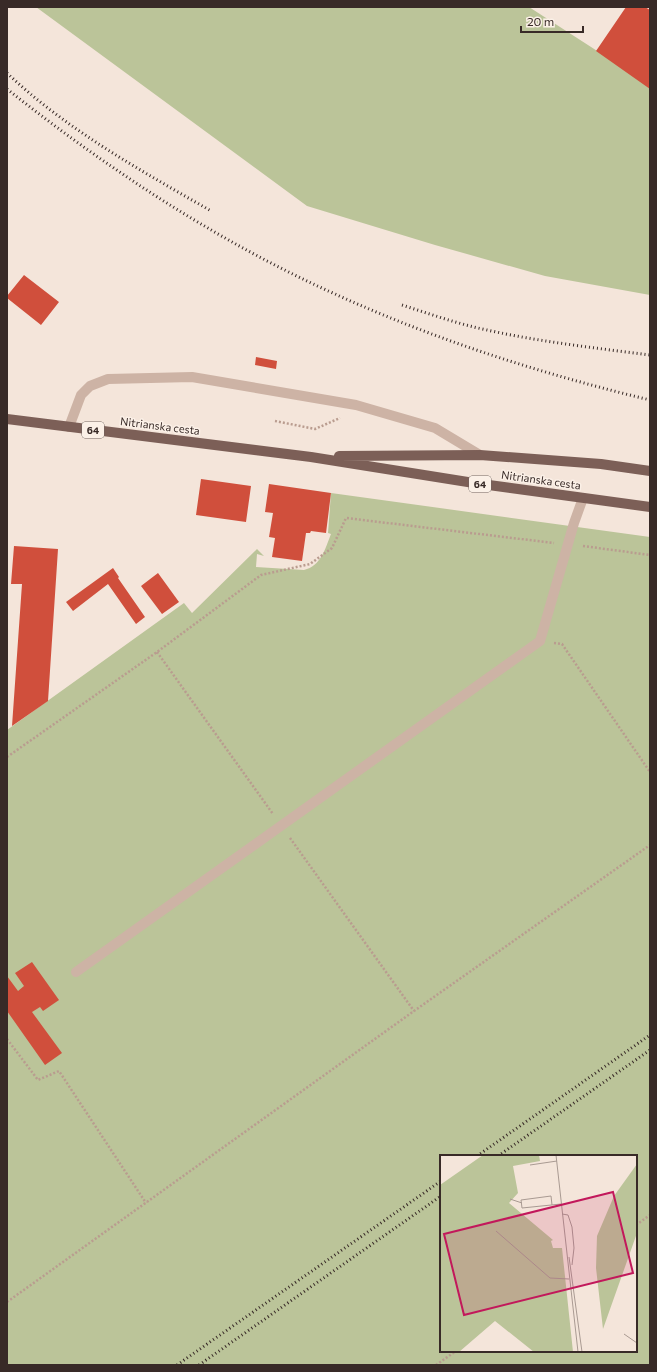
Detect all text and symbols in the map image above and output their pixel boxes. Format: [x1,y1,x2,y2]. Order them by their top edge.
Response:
scale bar [521,8,583,34]
text: 20 m [527,14,554,28]
street label: Nitrianska cesta [119,414,201,437]
road number: 64 [82,422,104,438]
street label: Nitrianska cesta [500,467,582,492]
road number: 64 [469,476,491,492]
inset map [440,1155,637,1352]

